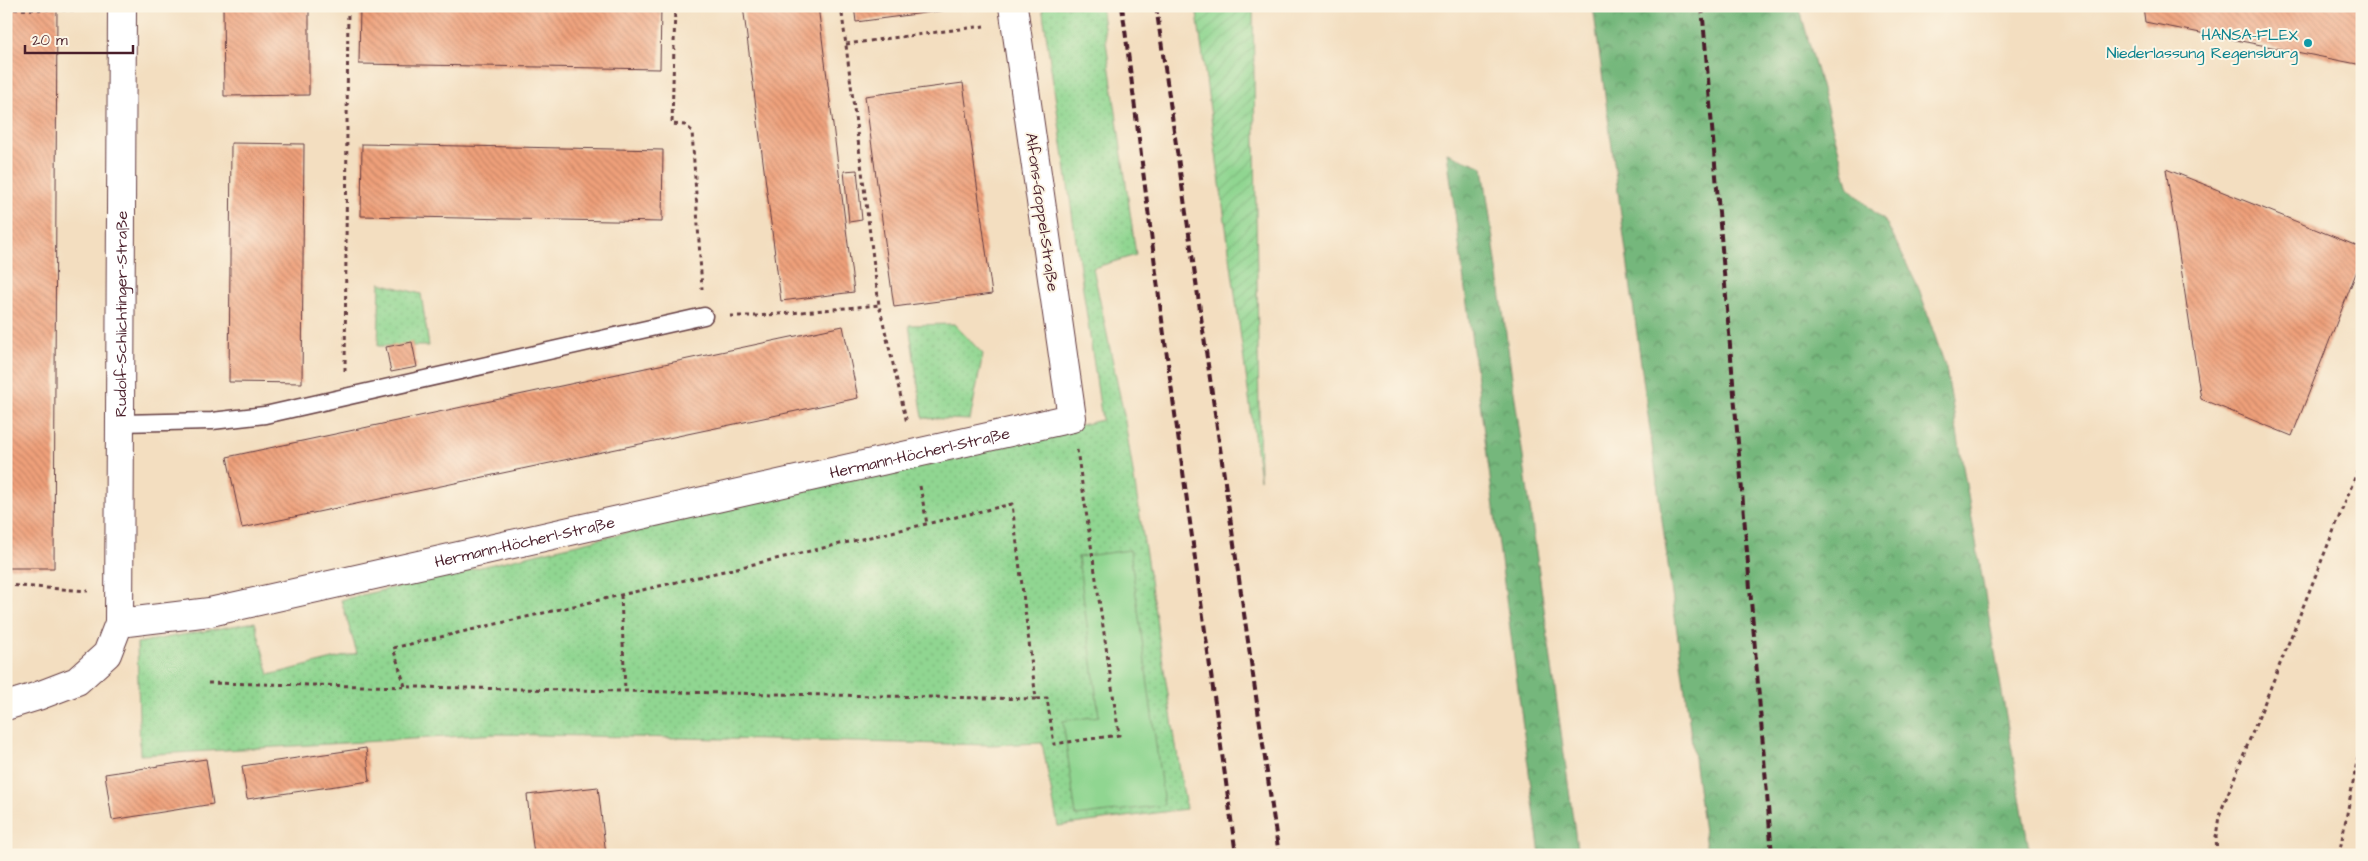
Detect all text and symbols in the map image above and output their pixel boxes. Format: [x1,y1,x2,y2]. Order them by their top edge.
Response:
scale bar [25,22,132,54]
place label: HANSA-FLEX Niederlassung Regensburg [2107,24,2298,65]
text: 20 m [32,30,68,51]
marker: HANSA-FLEX Niederlassung Regensburg [2302,37,2314,49]
street label: Alfons-Goppel-Straße [1020,131,1064,293]
street label: Rudolf-Schlichtinger-Straße [110,210,134,417]
street label: Hermann-Höcherl-Straße [828,422,1012,484]
street label: Hermann-Höcherl-Straße [432,511,617,573]

